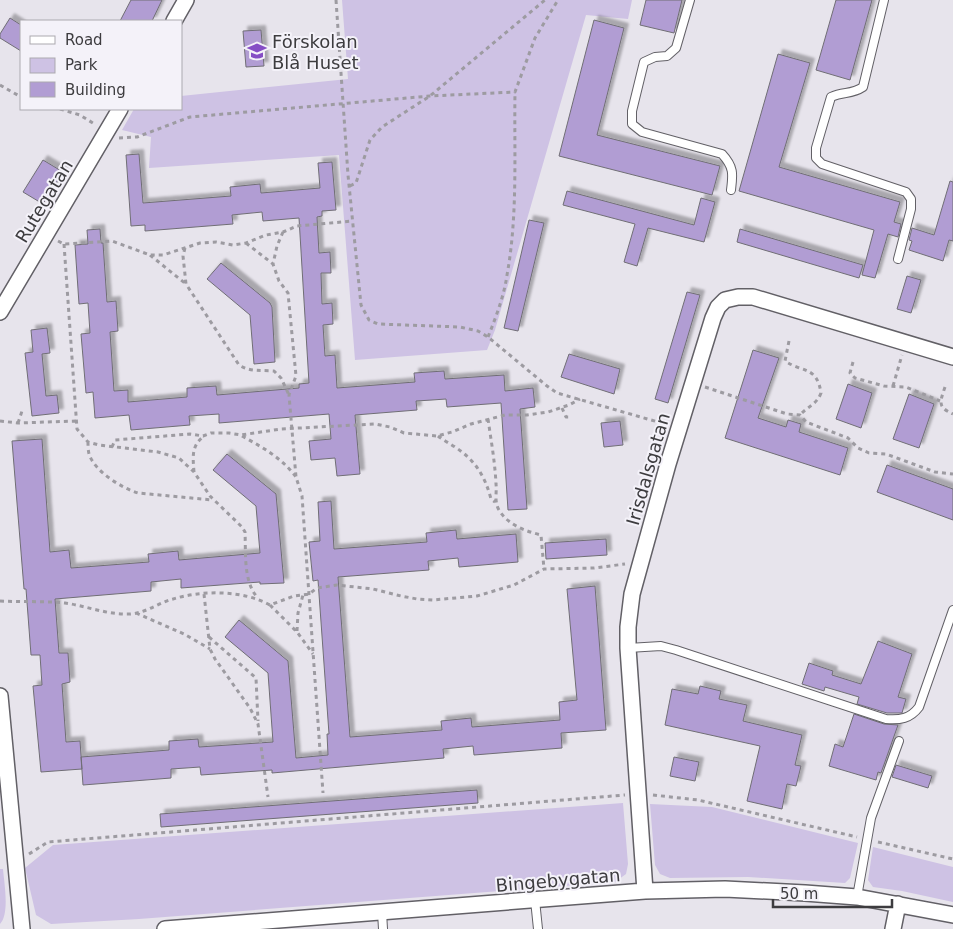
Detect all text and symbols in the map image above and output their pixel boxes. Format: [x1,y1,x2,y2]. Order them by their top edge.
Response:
legend [20,20,182,110]
text: Road [65,31,103,49]
place label: Förskolan Blå Huset [272,31,359,73]
school or university icon: Förskolan Blå Huset [246,40,268,62]
text: Park [65,56,98,74]
text: Building [65,81,126,99]
street label: Rutegatan [11,156,77,246]
street label: Irisdalsgatan [622,410,674,528]
street label: Bingebygatan [495,864,621,896]
scale bar [773,876,892,908]
text: 50 m [780,885,818,903]

